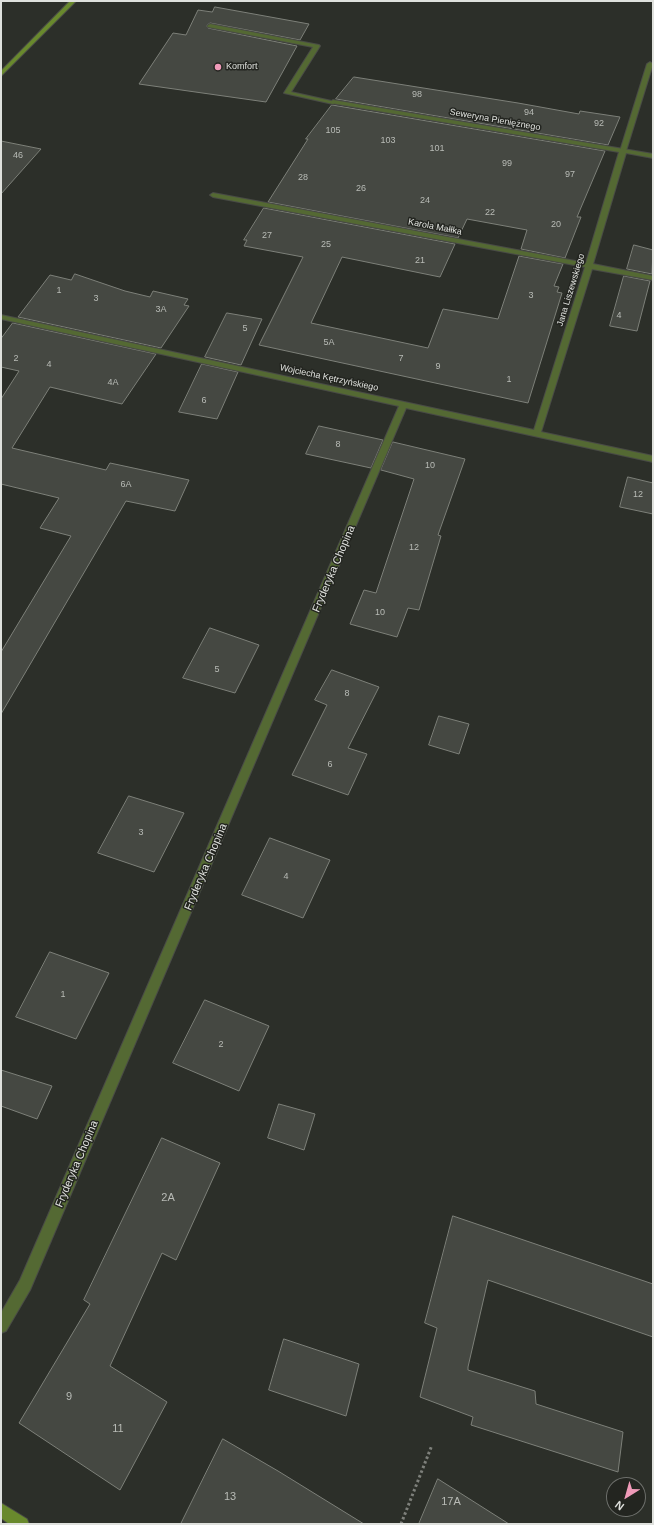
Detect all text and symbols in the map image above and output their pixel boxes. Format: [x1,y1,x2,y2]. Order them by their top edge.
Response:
marker: Komfort [213,62,223,72]
place label: Komfort [226,62,258,72]
house number: 98 [412,90,422,100]
street label: Seweryna Pieniężnego [449,107,541,133]
house number: 94 [524,108,534,118]
house number: 92 [594,119,604,129]
house number: 105 [325,126,341,136]
house number: 103 [380,136,396,146]
house number: 101 [429,144,445,154]
house number: 46 [13,151,23,161]
house number: 99 [502,159,512,169]
house number: 97 [565,170,575,180]
house number: 28 [298,173,308,183]
house number: 26 [356,184,366,194]
house number: 24 [420,196,430,206]
house number: 22 [485,208,495,218]
street label: Karola Małłka [407,216,463,238]
house number: 20 [551,220,561,230]
house number: 27 [262,231,272,241]
house number: 25 [321,240,331,250]
street label: Jana Liszewskiego [555,252,587,328]
house number: 21 [415,256,425,266]
house number: 1 [56,286,62,296]
house number: 3 [528,291,534,301]
house number: 3 [93,294,99,304]
house number: 3A [155,305,167,315]
house number: 4 [616,311,622,321]
house number: 5 [242,324,248,334]
house number: 5A [323,338,335,348]
house number: 2 [13,354,19,364]
house number: 7 [398,354,404,364]
house number: 4 [46,360,52,370]
street label: Wojciecha Kętrzyńskiego [279,362,379,394]
house number: 9 [435,362,441,372]
house number: 1 [506,375,512,385]
house number: 4A [107,378,119,388]
house number: 6 [201,396,207,406]
house number: 8 [335,440,341,450]
house number: 10 [425,461,435,471]
house number: 6A [120,480,132,490]
house number: 12 [633,490,643,500]
street label: Fryderyka Chopina [310,524,358,614]
house number: 12 [409,543,419,553]
house number: 10 [375,608,385,618]
house number: 5 [214,665,220,675]
house number: 8 [344,689,350,699]
house number: 6 [327,760,333,770]
street label: Fryderyka Chopina [182,822,230,912]
house number: 3 [138,828,144,838]
house number: 4 [283,872,289,882]
house number: 1 [60,990,66,1000]
house number: 2 [218,1040,224,1050]
street label: Fryderyka Chopina [53,1119,101,1209]
house number: 2A [161,1191,175,1205]
house number: 9 [66,1390,72,1404]
house number: 11 [112,1422,124,1436]
north arrow [606,1477,646,1517]
house number: 13 [224,1490,236,1504]
house number: 17A [441,1495,461,1509]
text: N [613,1499,626,1513]

